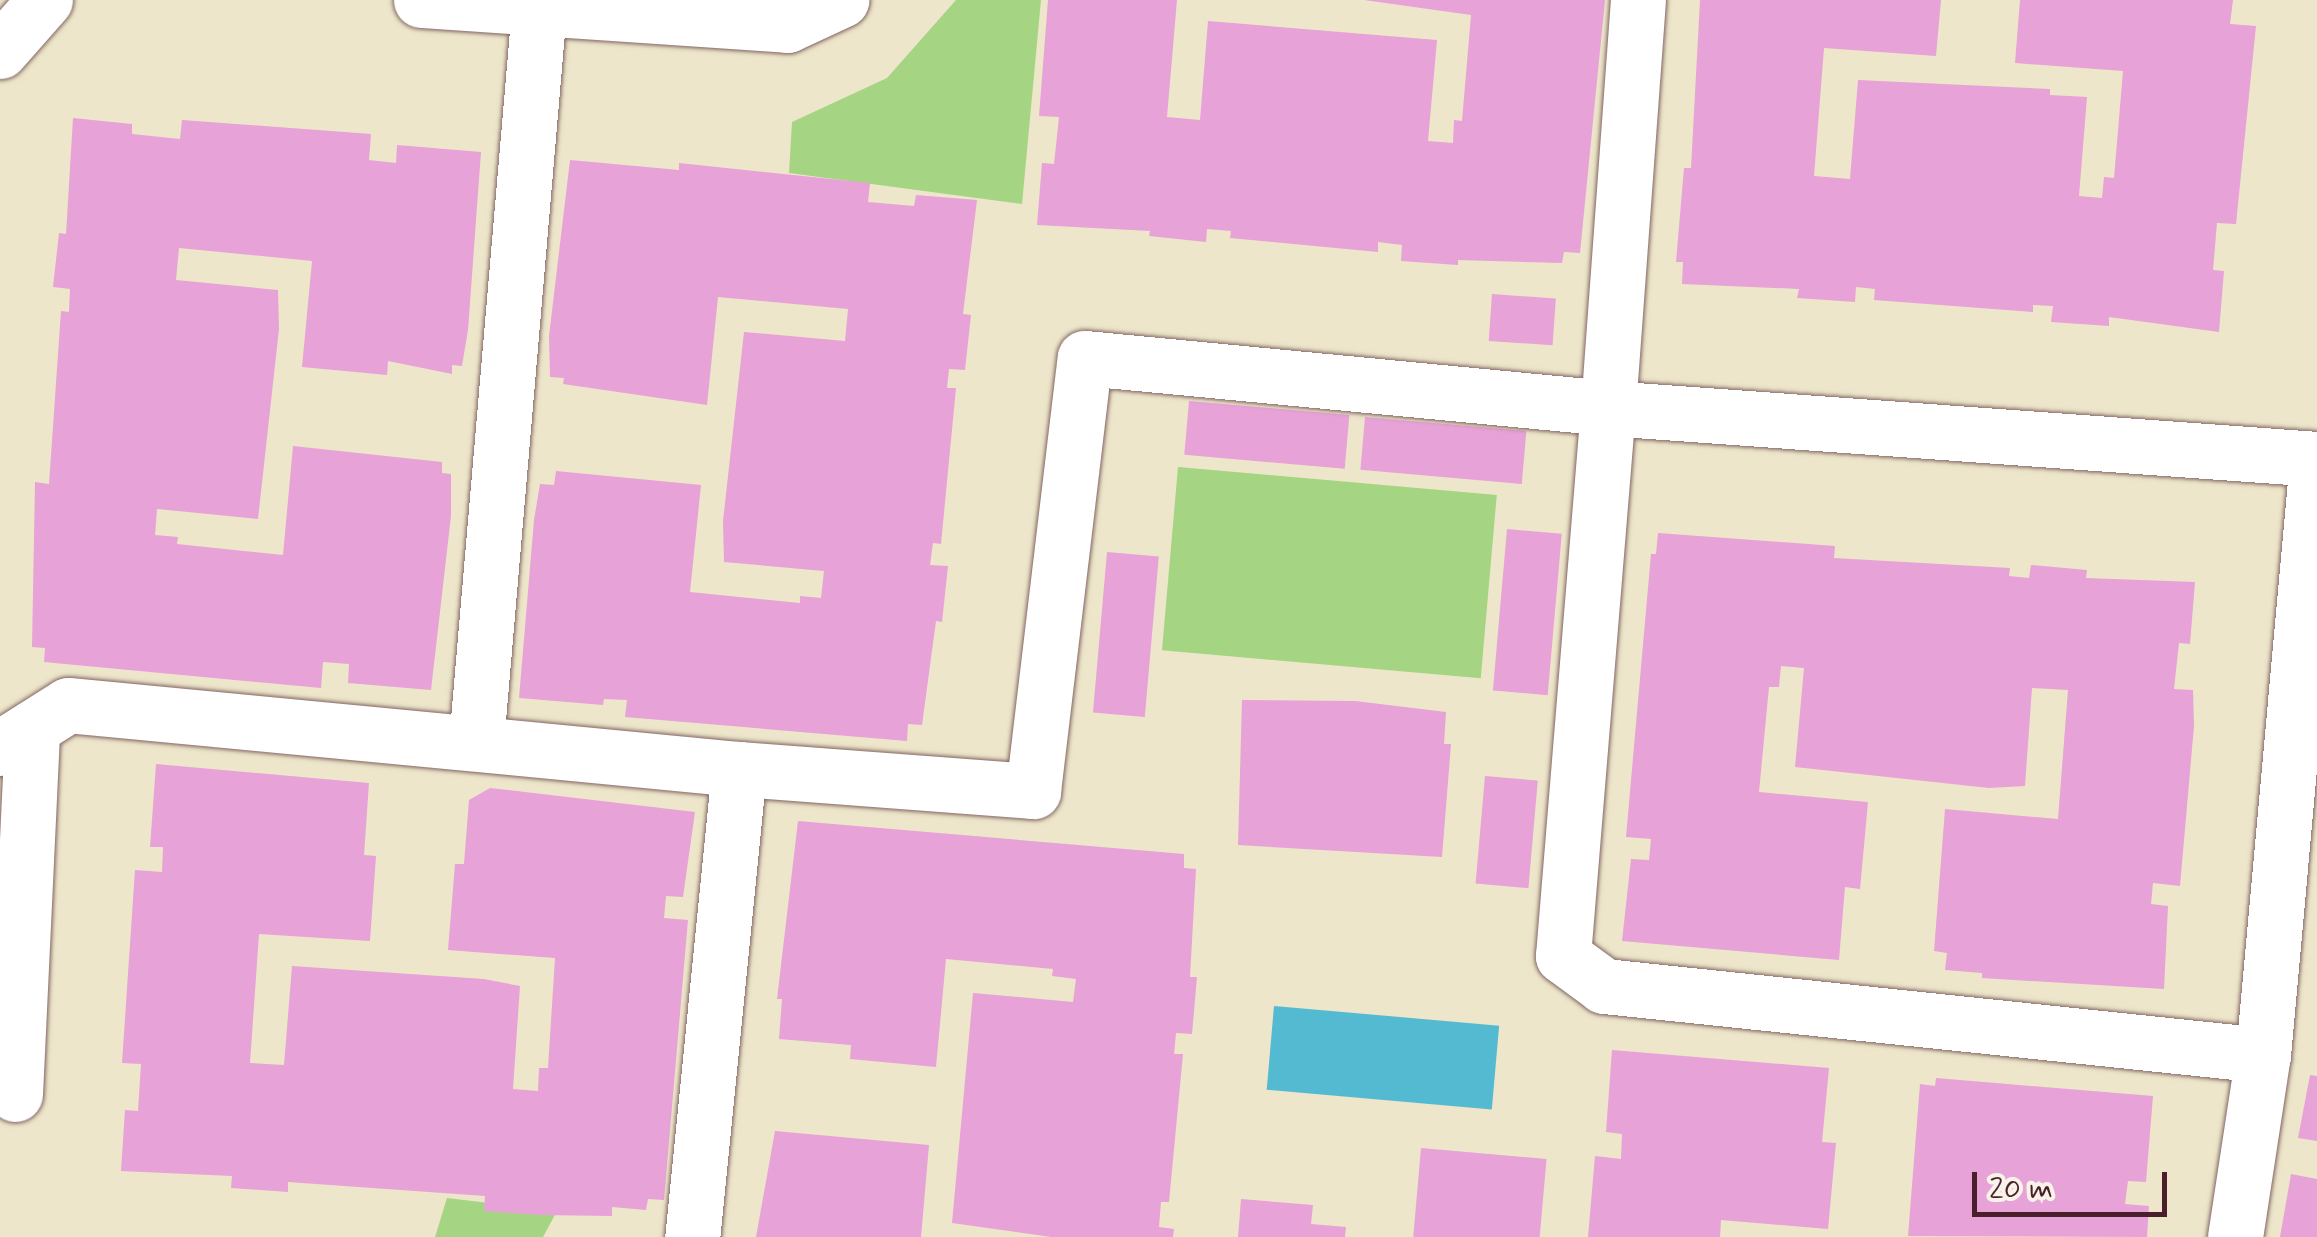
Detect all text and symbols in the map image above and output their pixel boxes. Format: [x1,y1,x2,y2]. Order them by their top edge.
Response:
scale bar [1977,1152,2172,1214]
text: 20 m [1989,1170,2053,1209]

